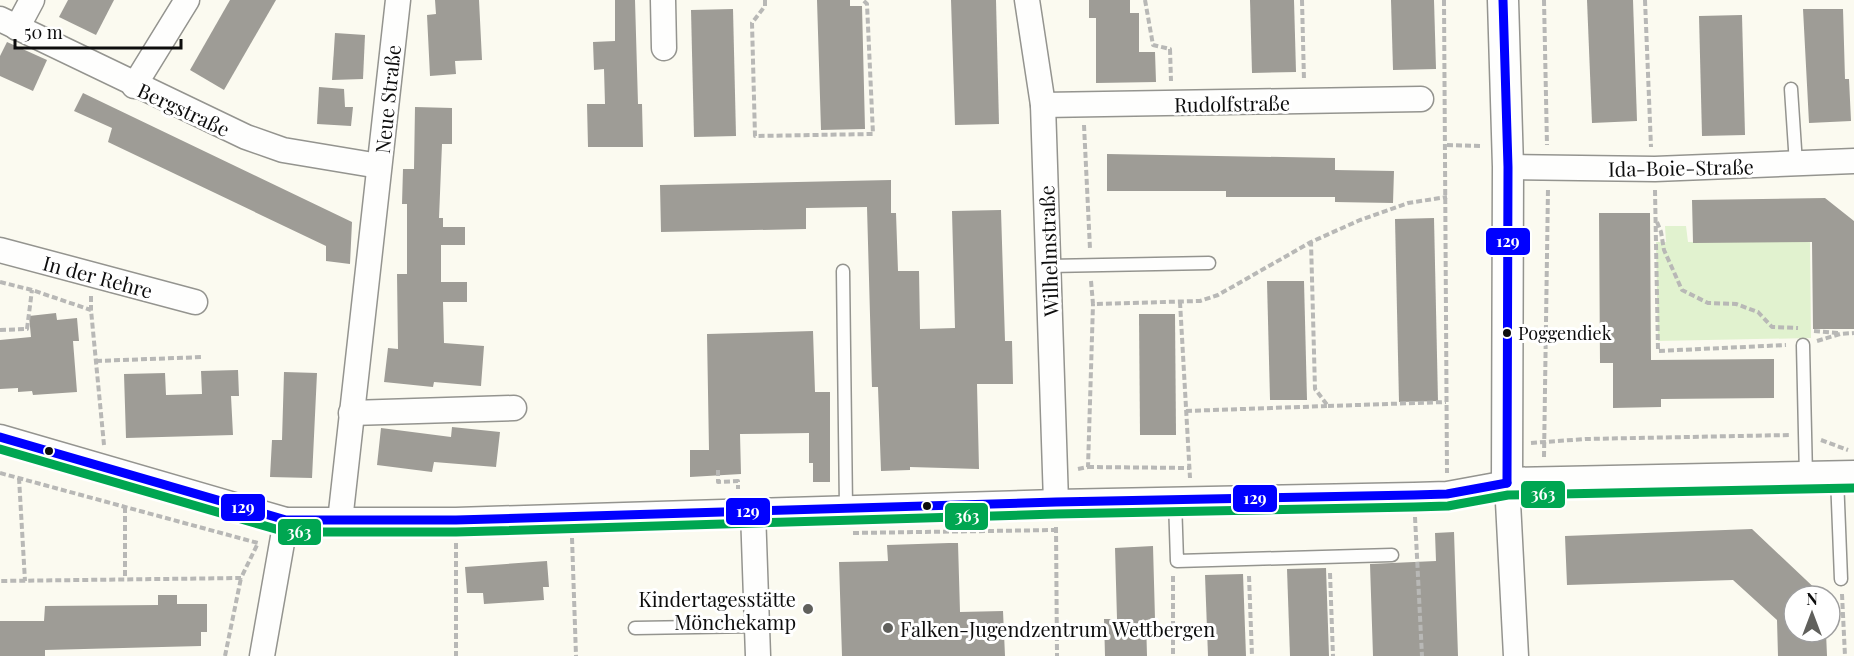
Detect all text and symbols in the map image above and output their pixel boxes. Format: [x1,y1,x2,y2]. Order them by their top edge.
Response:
scale bar [15,12,182,50]
text: 50 m [24,20,63,44]
street label: Neue Straße [368,43,406,155]
street label: Bergstraße [134,76,234,142]
street label: Rudolfstraße [1174,88,1290,118]
street label: Ida-Boie-Straße [1608,152,1754,182]
street label: Wilhelmstraße [1032,185,1064,318]
line badge: 129 [1485,227,1531,256]
text: 129 [1496,230,1520,251]
street label: In der Rehre [40,248,156,304]
place label: Poggendiek [1518,321,1612,345]
marker: Poggendiek [1501,327,1513,339]
unlabelled marker [43,445,55,457]
line badge: 363 [1520,480,1566,509]
text: 363 [1531,483,1555,504]
line badge: 129 [1232,484,1278,513]
text: 129 [1243,487,1267,508]
line badge: 129 [220,493,266,522]
text: 129 [231,496,255,517]
line badge: 129 [725,497,771,526]
text: 129 [736,500,760,521]
unlabelled marker [921,500,933,512]
line badge: 363 [944,502,989,531]
text: 363 [955,505,979,526]
line badge: 363 [277,518,322,546]
text: 363 [287,521,311,542]
north arrow [1782,584,1842,644]
place label: Kindertagesstätte Mönchekamp [639,585,796,635]
text: N [1806,588,1818,609]
marker: Kindertagesstätte Mönchekamp [801,602,815,616]
place label: Falken-Jugendzentrum Wettbergen [900,615,1215,642]
marker: Falken-Jugendzentrum Wettbergen [881,621,895,635]

